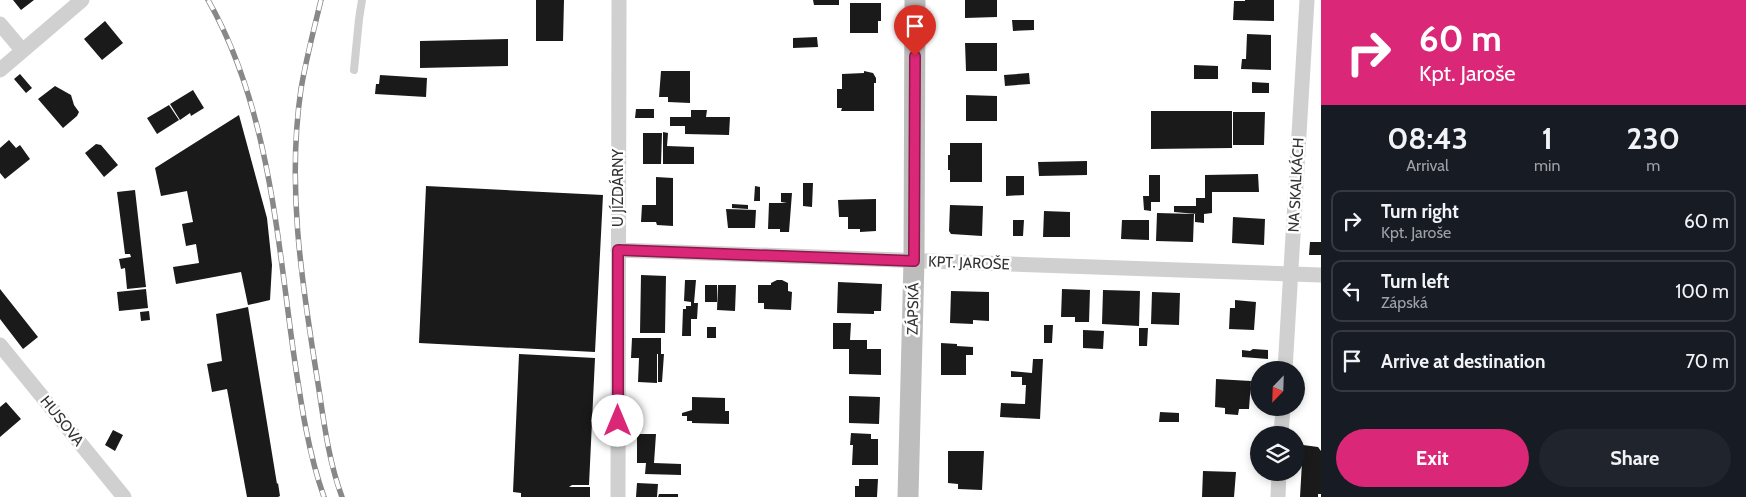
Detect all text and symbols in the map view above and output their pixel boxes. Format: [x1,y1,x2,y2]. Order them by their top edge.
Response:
pin [894,5,936,56]
icon: arrive [901,12,929,40]
text: 60 m [1419,17,1502,60]
icon: right [1336,20,1401,85]
text: Kpt. Jaroše [1419,60,1516,87]
text: 08:43 [1387,120,1468,157]
text: 1 [1542,120,1553,157]
text: 230 [1627,120,1680,157]
street label: NA SKALKÁCH [1284,137,1307,233]
street label: U JÍZDÁRNY [608,148,627,227]
text: Arrival [1406,156,1449,175]
text: min [1534,156,1560,175]
text: m [1646,156,1660,175]
text: Turn right [1381,200,1459,223]
icon: right [1338,207,1366,235]
text: 60 m [1684,210,1729,233]
text: Kpt. Jaroše [1381,223,1451,242]
street label: KPT. JAROŠE [928,252,1010,273]
text: Turn left [1381,270,1449,293]
icon: left [1338,277,1366,305]
text: 100 m [1675,280,1729,303]
street label: ZÁPSKÁ [903,282,922,335]
text: Zápská [1381,293,1428,312]
icon: arrive [1338,347,1366,375]
text: Arrive at destination [1381,350,1545,373]
text: 70 m [1685,350,1729,373]
north arrow [1250,361,1305,416]
map controls [1250,361,1305,481]
street label: HUSOVA [36,392,88,450]
position arrow [591,394,643,446]
button: layers [1250,426,1305,481]
button: Exit [1336,429,1529,487]
button: Share [1539,429,1731,487]

